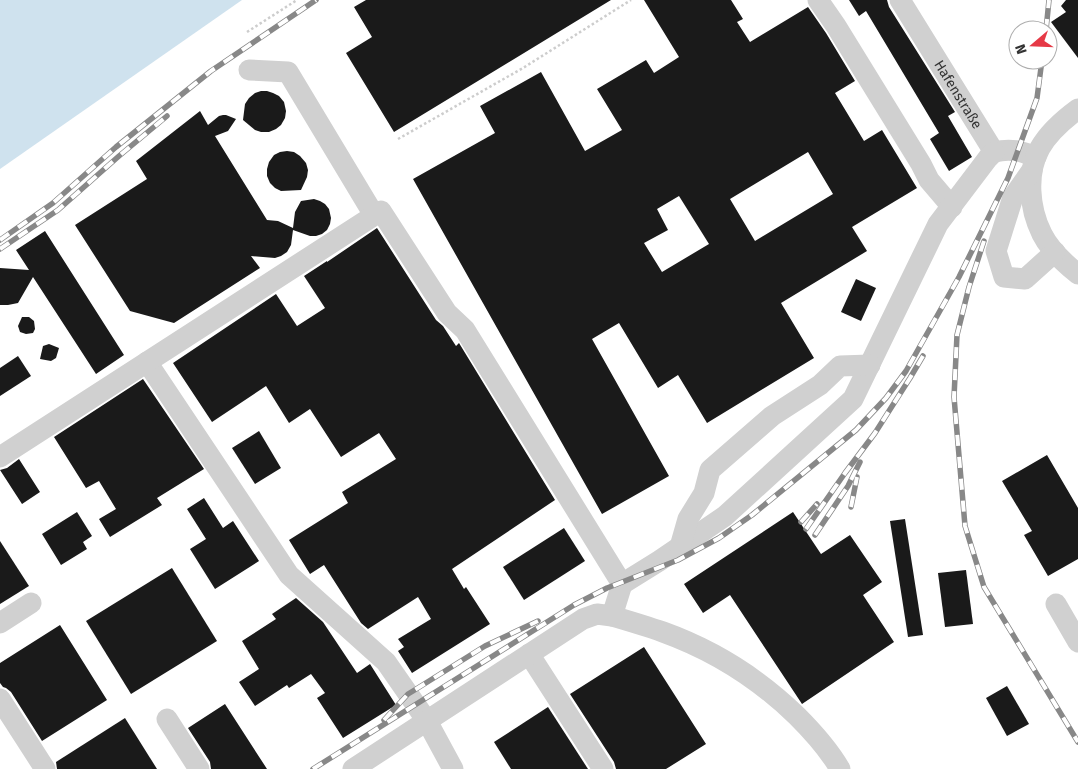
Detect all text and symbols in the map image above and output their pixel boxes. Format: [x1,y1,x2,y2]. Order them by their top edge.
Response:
north arrow [1008,20,1058,70]
text: N [1012,42,1031,56]
street label: Hafenstraße [931,57,986,132]

